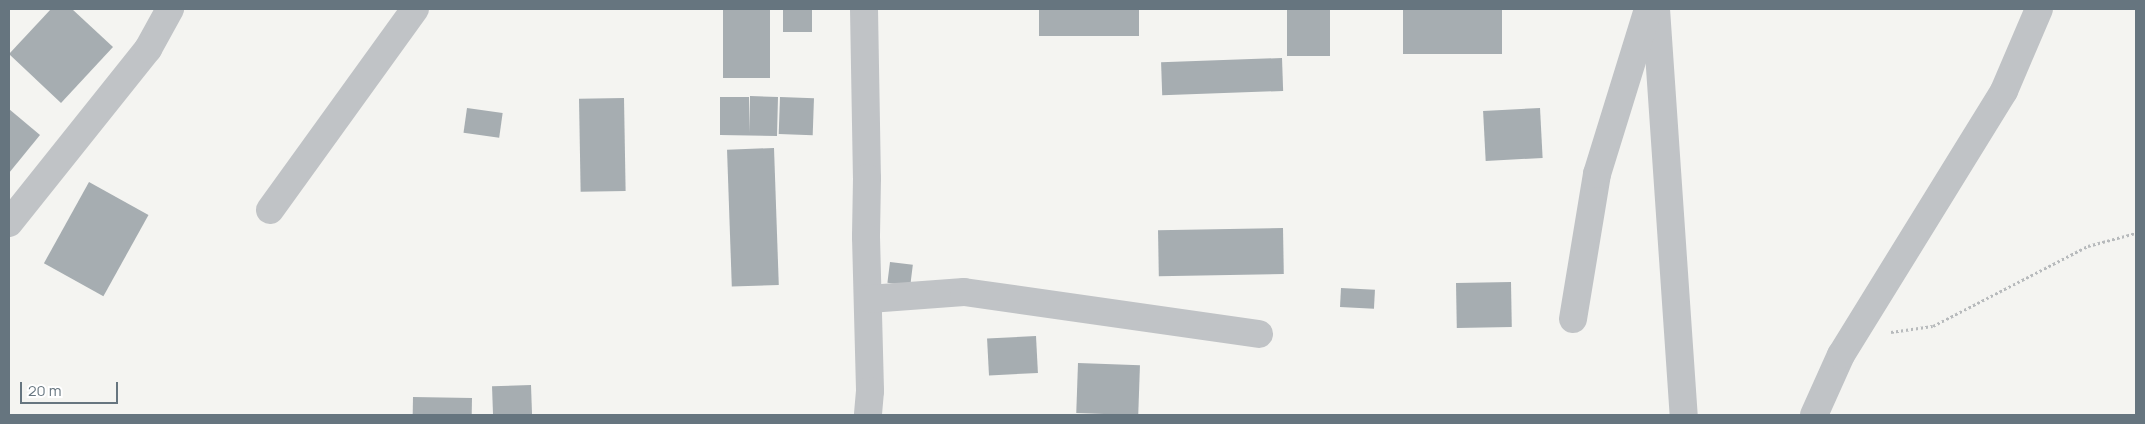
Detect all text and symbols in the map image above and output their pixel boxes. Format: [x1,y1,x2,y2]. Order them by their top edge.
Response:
scale bar [22,372,120,404]
text: 20 m [28,380,61,401]

